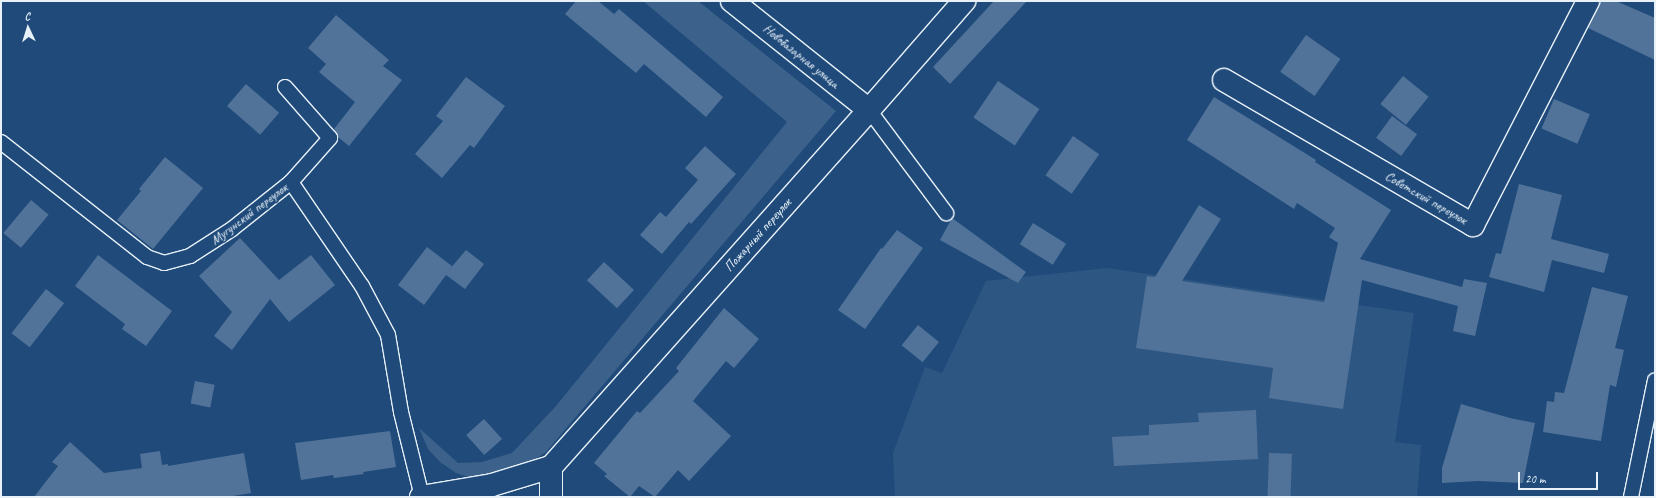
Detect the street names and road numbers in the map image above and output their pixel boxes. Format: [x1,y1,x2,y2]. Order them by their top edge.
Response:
street label: Новобазарная улица [760,20,842,92]
street label: Советский переулок [1382,168,1470,228]
street label: Мугунский переулок [207,179,291,249]
street label: Пожарный переулок [721,195,795,275]

